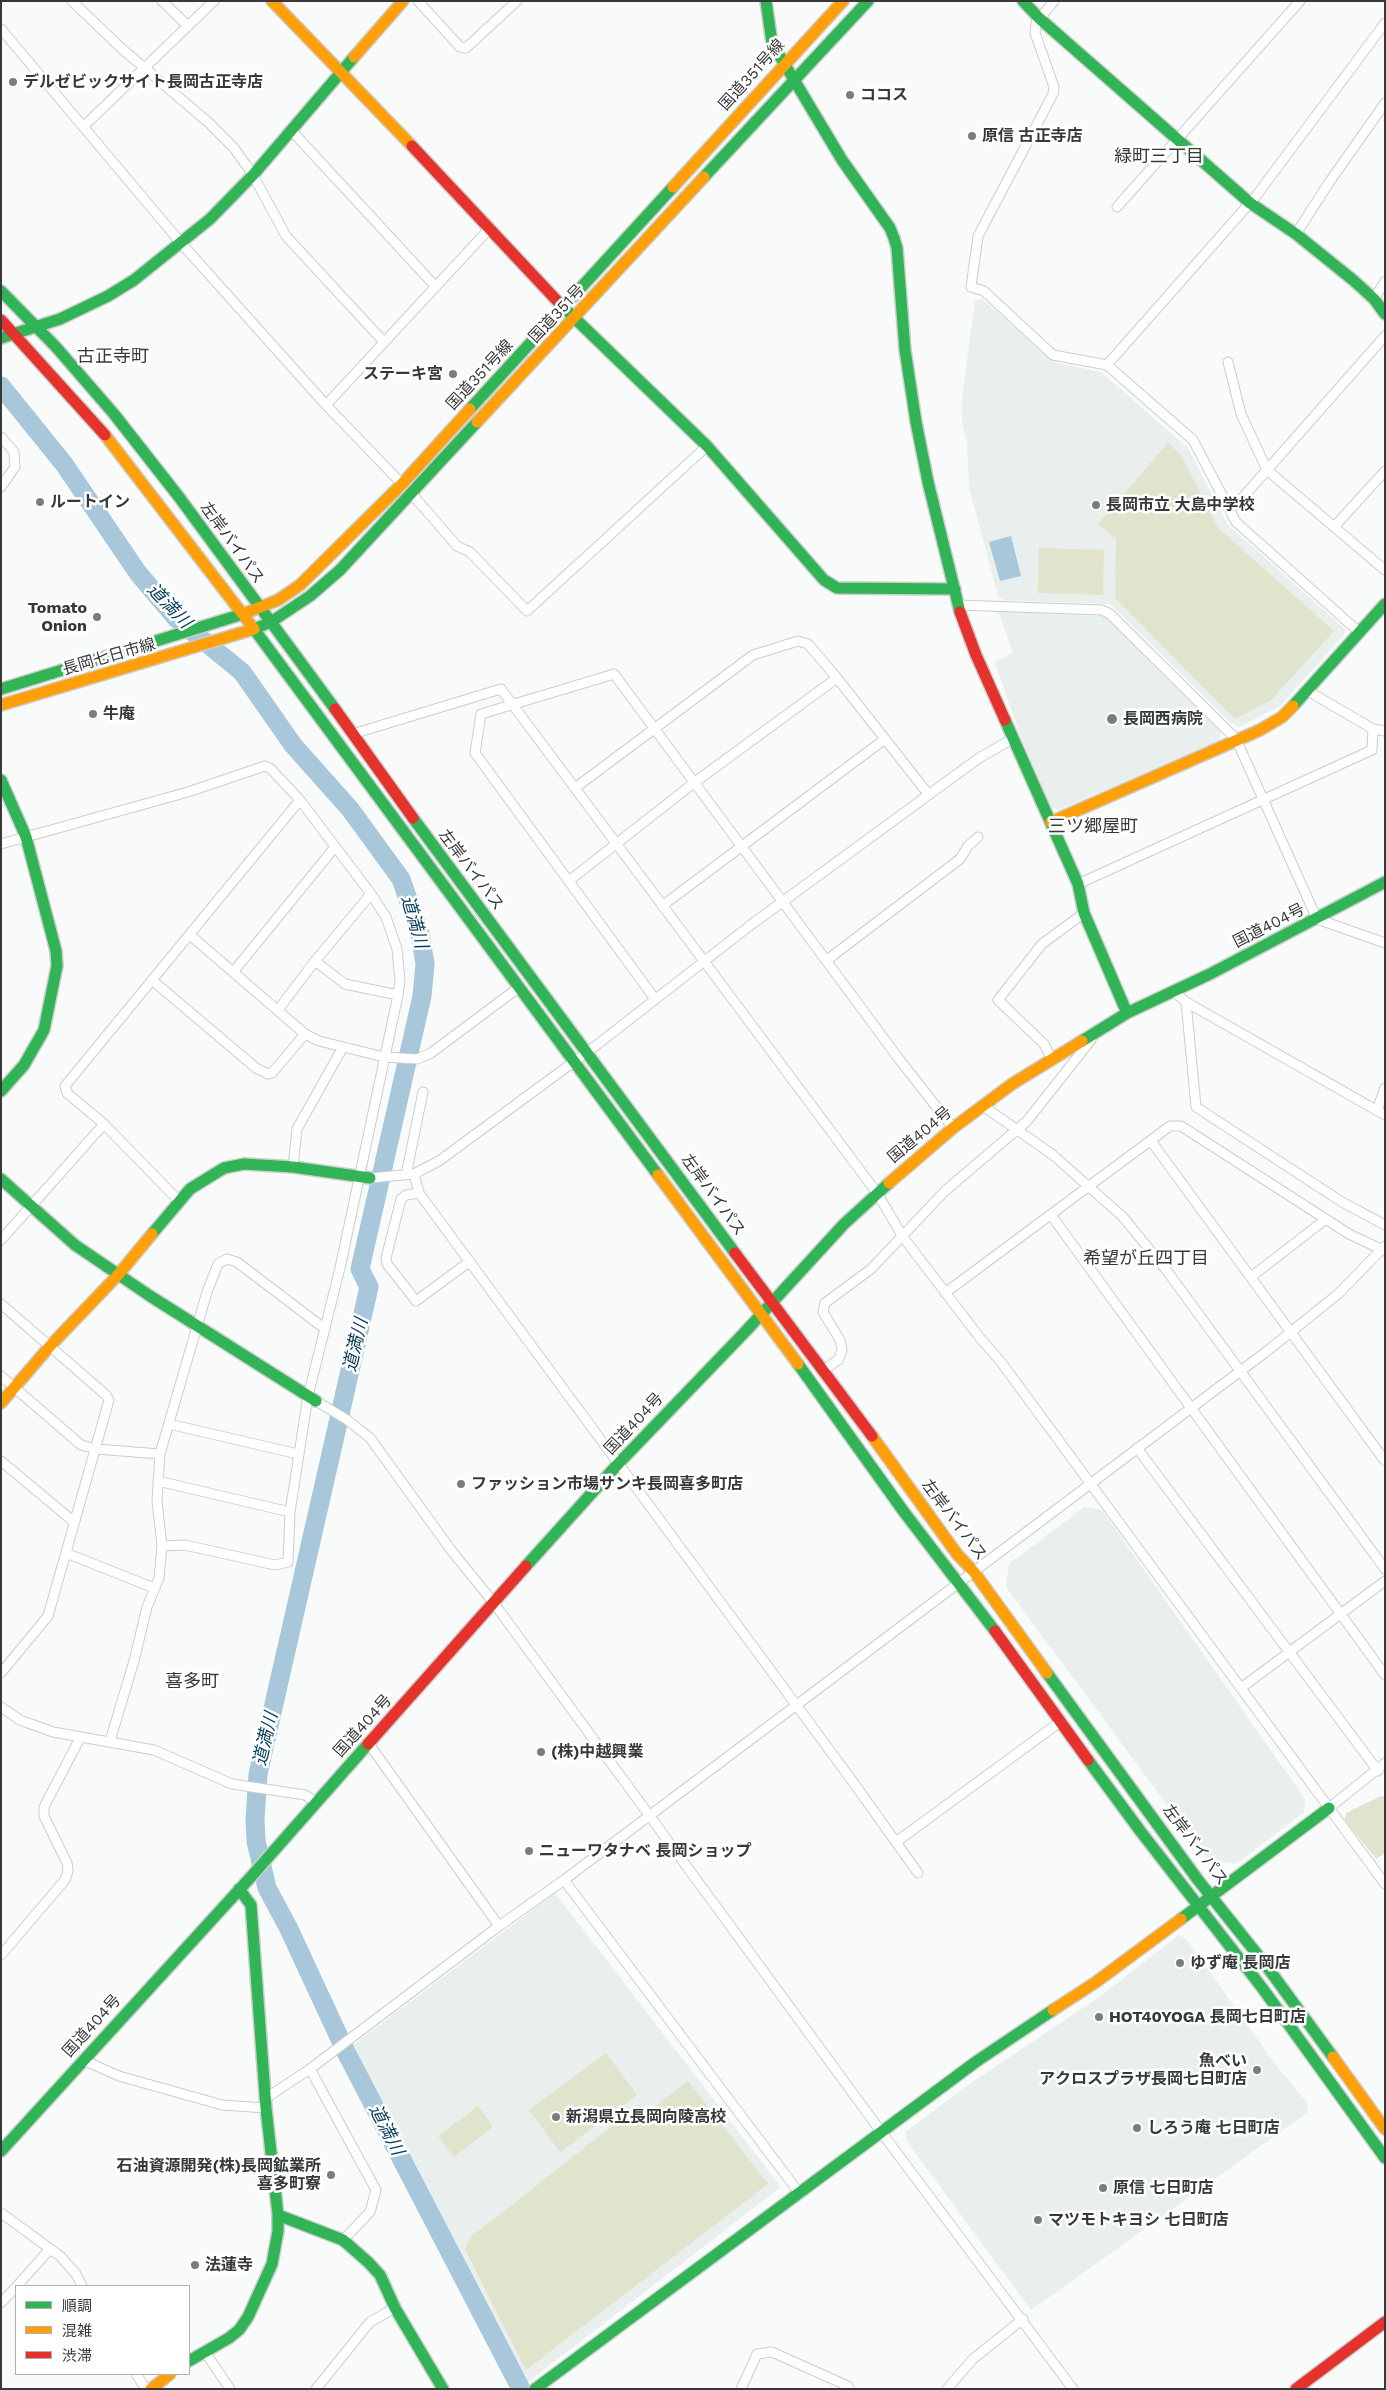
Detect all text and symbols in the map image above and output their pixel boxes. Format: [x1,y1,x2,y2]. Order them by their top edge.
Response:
street label: 国道351号線 [715,36,789,114]
place label: デルゼビックサイト長岡古正寺店 [23,72,263,92]
marker: デルゼビックサイト長岡古正寺店 [7,76,19,88]
place label: ココス [860,85,908,105]
marker: ココス [844,89,856,101]
place label: 原信 古正寺店 [982,126,1083,146]
marker: 原信 古正寺店 [966,130,978,142]
district label: 緑町三丁目 [1114,146,1204,168]
street label: 国道351号 [525,281,589,347]
street label: 国道351号線 [443,336,517,414]
district label: 古正寺町 [77,346,149,368]
place label: ステーキ宮 [363,364,443,384]
marker: ステーキ宮 [447,368,459,380]
place label: ルートイン [50,492,130,512]
place label: 長岡市立 大島中学校 [1106,495,1255,515]
marker: ルートイン [34,496,46,508]
street label: 左岸バイパス [196,499,268,587]
marker: 長岡市立 大島中学校 [1090,499,1102,511]
water label: 道満川 [142,579,196,633]
place label: Tomato Onion [28,598,87,636]
marker: Tomato Onion [91,611,103,623]
street label: 長岡七日市線 [60,635,158,679]
place label: 牛庵 [103,704,135,724]
marker: 牛庵 [87,708,99,720]
place label: 長岡西病院 [1123,709,1203,729]
marker: 長岡西病院 [1105,712,1119,726]
district label: 三ツ郷屋町 [1048,816,1138,838]
street label: 左岸バイパス [434,826,508,914]
water label: 道満川 [396,893,432,951]
street label: 国道404号 [1230,900,1308,952]
street label: 国道404号 [884,1103,956,1167]
street label: 左岸バイパス [677,1151,749,1239]
district label: 希望が丘四丁目 [1083,1248,1209,1270]
water label: 道満川 [339,1316,373,1374]
street label: 国道404号 [601,1389,667,1459]
place label: ファッション市場サンキ長岡喜多町店 [471,1474,743,1494]
street label: 左岸バイパス [917,1476,991,1564]
marker: ファッション市場サンキ長岡喜多町店 [455,1478,467,1490]
district label: 喜多町 [165,1671,219,1693]
street label: 国道404号 [330,1691,396,1761]
water label: 道満川 [249,1710,283,1768]
place label: (株)中越興業 [551,1742,644,1762]
marker: (株)中越興業 [535,1746,547,1758]
street label: 左岸バイパス [1158,1801,1232,1889]
place label: ニューワタナベ 長岡ショップ [539,1841,752,1861]
marker: ニューワタナベ 長岡ショップ [523,1845,535,1857]
place label: ゆず庵 長岡店 [1190,1953,1291,1973]
marker: ゆず庵 長岡店 [1174,1957,1186,1969]
street label: 国道404号 [59,1991,125,2061]
place label: HOT40YOGA 長岡七日町店 [1109,2007,1306,2027]
marker: HOT40YOGA 長岡七日町店 [1093,2011,1105,2023]
place label: 魚べい アクロスプラザ長岡七日町店 [1039,2051,1247,2089]
marker: 魚べい アクロスプラザ長岡七日町店 [1251,2064,1263,2076]
water label: 道満川 [364,2101,408,2159]
place label: 新潟県立長岡向陵高校 [566,2107,726,2127]
marker: 新潟県立長岡向陵高校 [550,2111,562,2123]
place label: しろう庵 七日町店 [1147,2118,1280,2138]
marker: しろう庵 七日町店 [1131,2122,1143,2134]
place label: 石油資源開発(株)長岡鉱業所 喜多町寮 [116,2156,321,2194]
marker: 石油資源開発(株)長岡鉱業所 喜多町寮 [325,2169,337,2181]
place label: 原信 七日町店 [1113,2178,1214,2198]
marker: 原信 七日町店 [1097,2182,1109,2194]
place label: マツモトキヨシ 七日町店 [1048,2210,1229,2230]
marker: マツモトキヨシ 七日町店 [1032,2214,1044,2226]
place label: 法蓮寺 [205,2255,253,2275]
marker: 法蓮寺 [189,2259,201,2271]
legend [15,2285,190,2375]
text: 順調 [62,2297,92,2315]
text: 混雑 [62,2322,92,2340]
text: 渋滞 [62,2347,92,2365]

